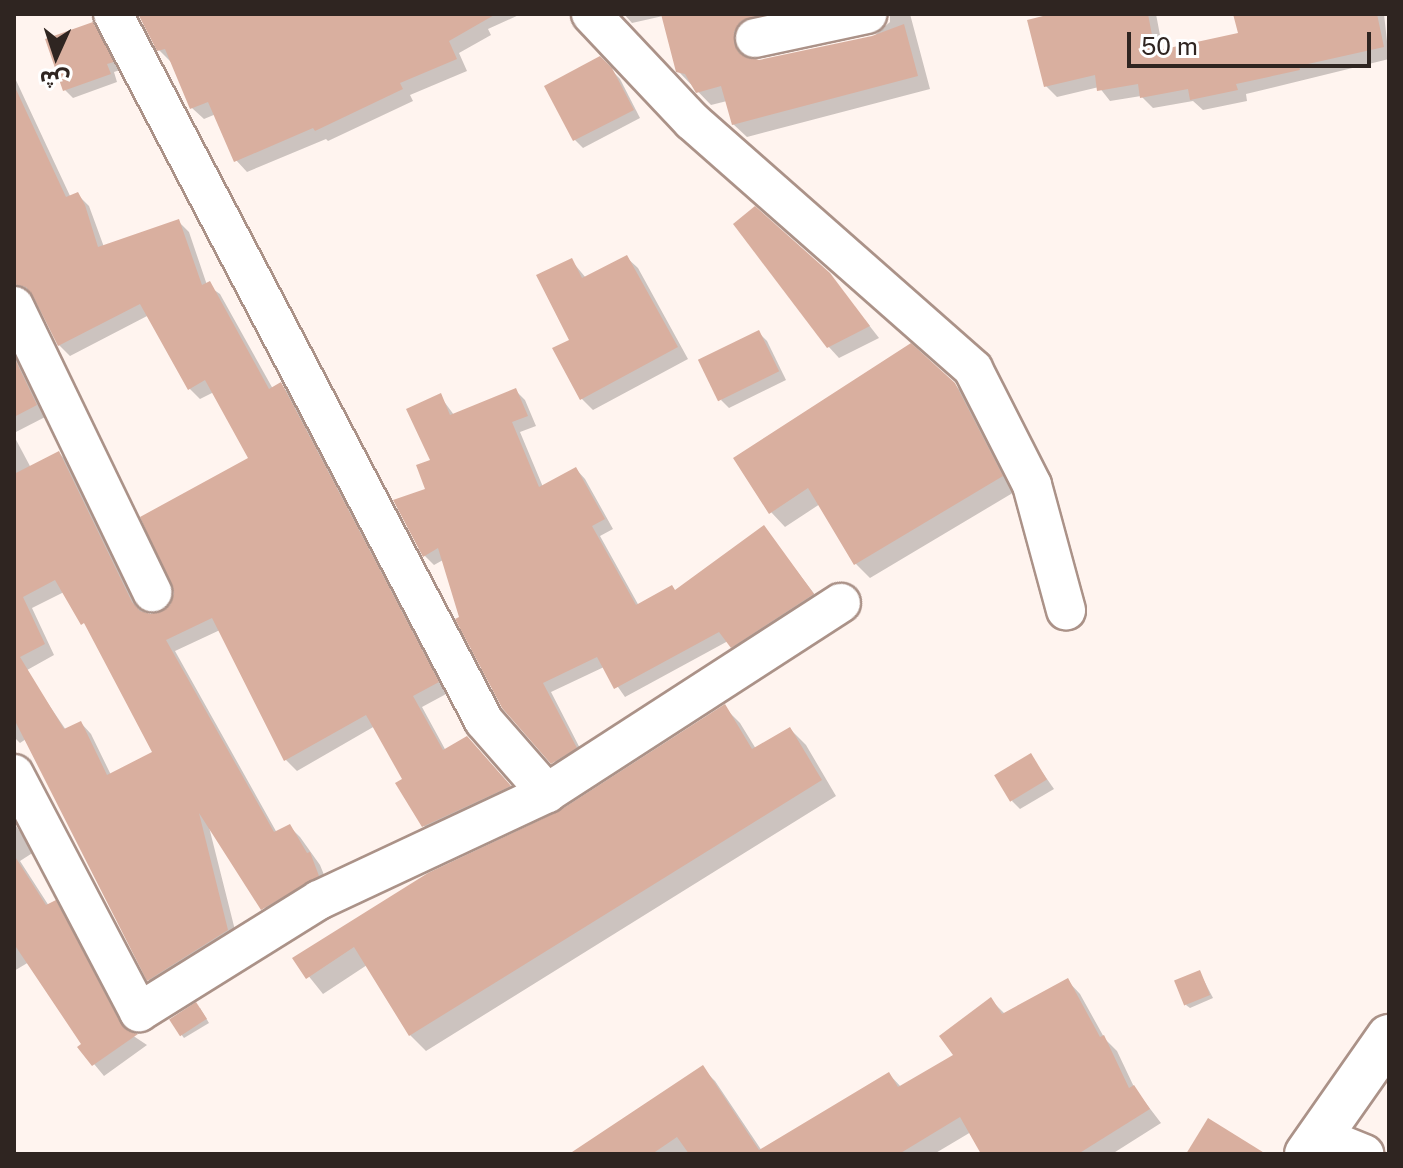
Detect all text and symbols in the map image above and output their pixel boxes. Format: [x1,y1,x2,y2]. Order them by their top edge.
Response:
north arrow [16,16,96,96]
scale bar [1131,16,1375,66]
text: 50 m [1141,32,1198,60]
text: ش [39,66,70,94]

